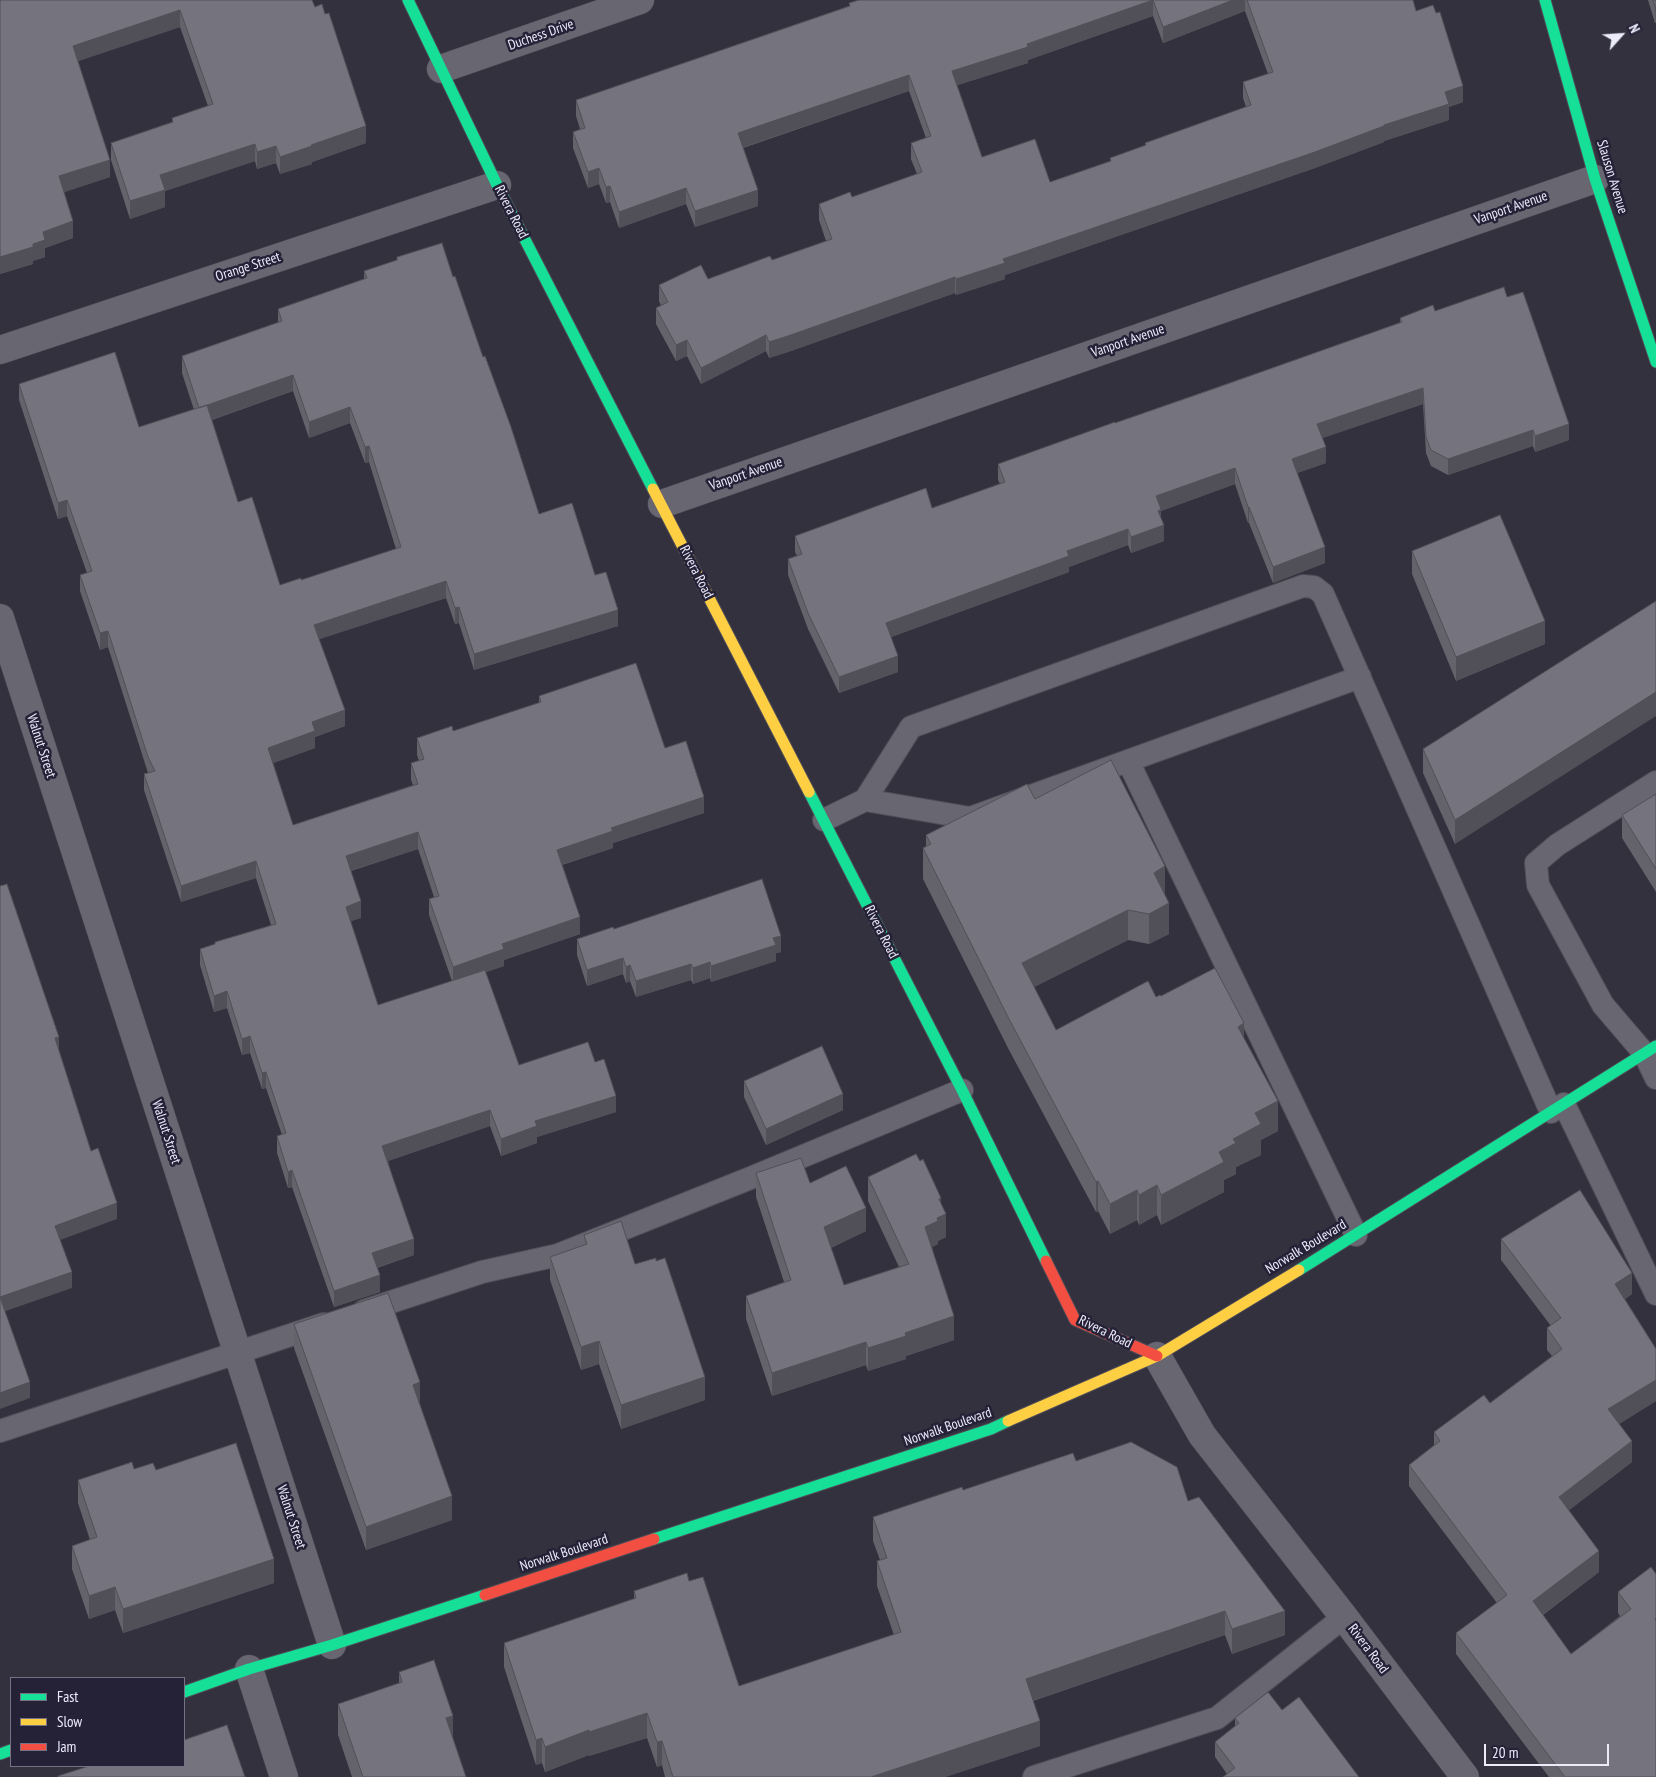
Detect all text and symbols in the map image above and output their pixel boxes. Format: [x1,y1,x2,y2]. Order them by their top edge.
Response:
north arrow [1596,10,1646,60]
street label: Duchess Drive [506,16,576,54]
text: N [1625,21,1644,36]
street label: Slauson Avenue [1593,138,1631,216]
street label: Rivera Road [491,183,531,241]
street label: Vanport Avenue [1472,188,1550,228]
street label: Orange Street [214,249,282,285]
street label: Vanport Avenue [1089,321,1167,361]
street label: Vanport Avenue [707,454,785,494]
street label: Rivera Road [676,543,716,601]
street label: Walnut Street [23,712,59,780]
street label: Rivera Road [861,903,901,961]
street label: Walnut Street [148,1098,184,1166]
street label: Norwalk Boulevard [1263,1216,1349,1278]
street label: Rivera Road [1076,1312,1134,1352]
street label: Norwalk Boulevard [902,1404,994,1450]
street label: Walnut Street [273,1483,309,1551]
street label: Norwalk Boulevard [518,1531,610,1575]
street label: Rivera Road [1344,1621,1392,1677]
legend [10,1677,185,1767]
text: Fast [57,1687,78,1706]
text: Slow [57,1712,82,1731]
scale bar [1486,1734,1611,1766]
text: Jam [57,1737,76,1756]
text: 20 m [1492,1743,1518,1762]

